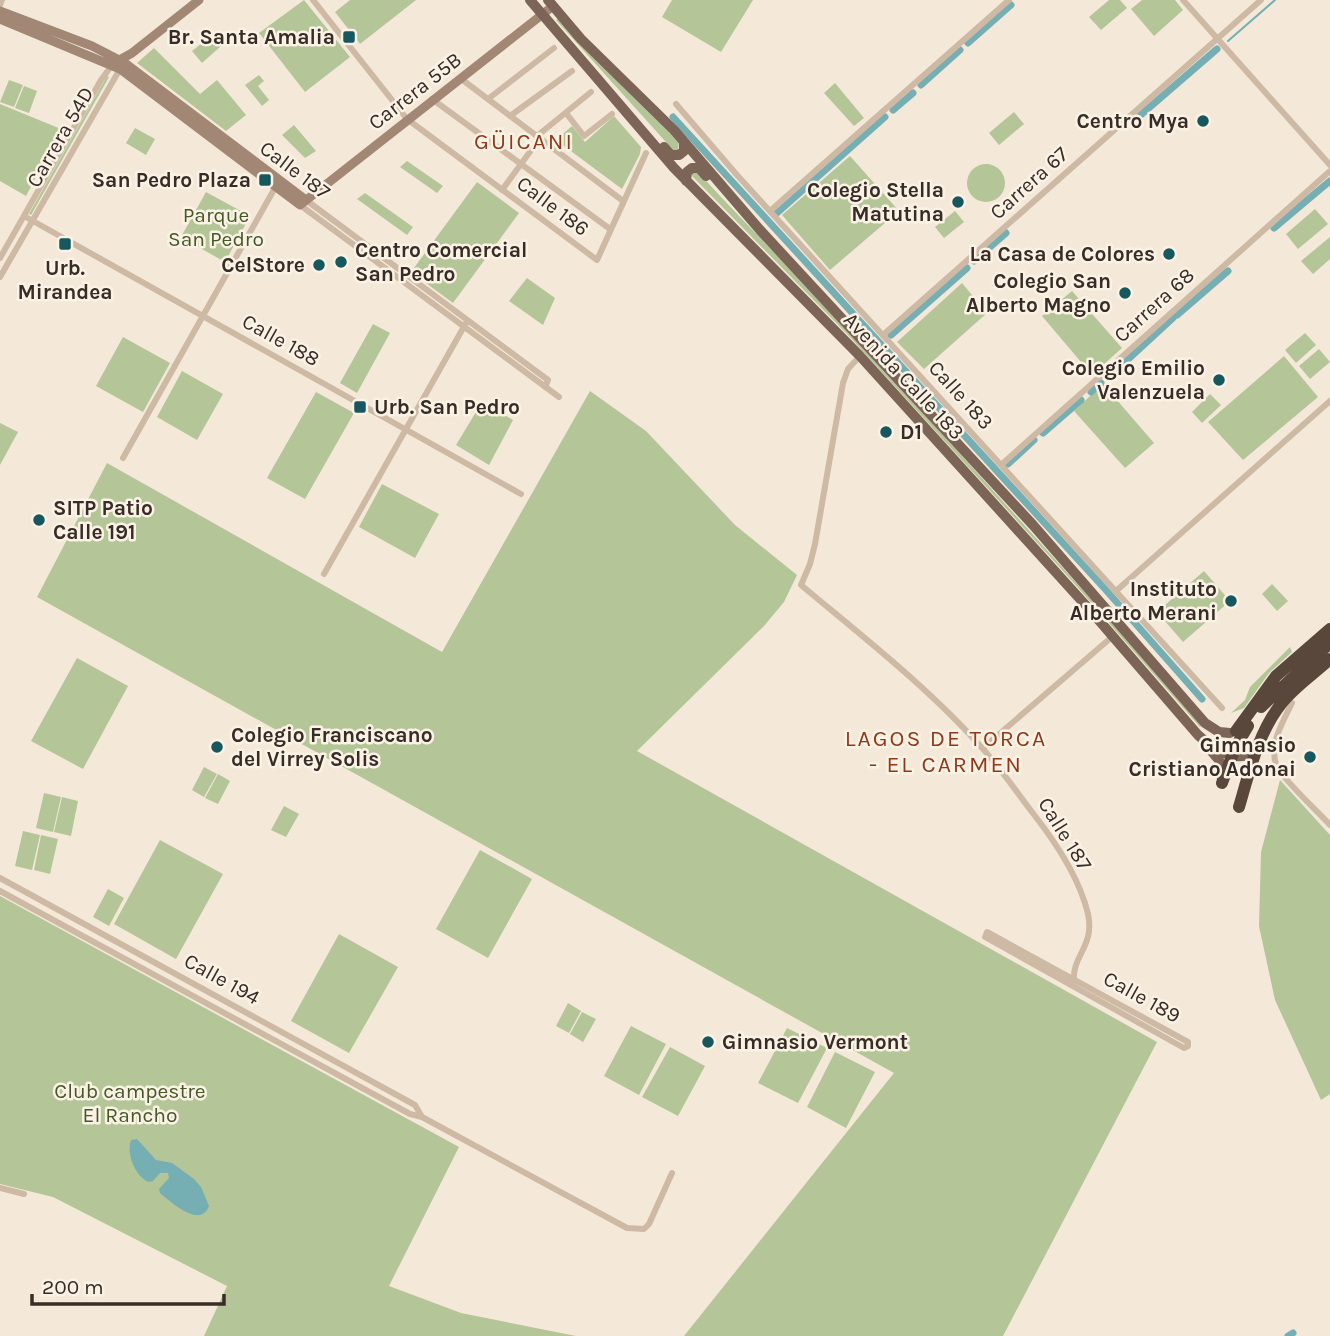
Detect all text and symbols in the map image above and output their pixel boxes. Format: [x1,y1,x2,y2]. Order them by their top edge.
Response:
place label: Br. Santa Amalia [168,25,335,49]
marker: Br. Santa Amalia [341,29,357,45]
street label: Carrera 55B [364,47,466,135]
street label: Carrera 54D [22,83,98,191]
place label: Centro Mya [1077,109,1189,133]
marker: Centro Mya [1195,113,1211,129]
district label: GÜICANI [474,128,574,155]
street label: Calle 187 [255,136,335,204]
street label: Carrera 67 [985,142,1073,224]
place label: San Pedro Plaza [92,168,251,192]
street label: Calle 186 [512,171,594,241]
marker: San Pedro Plaza [257,172,273,188]
place label: Colegio Stella Matutina [807,178,944,226]
marker: Colegio Stella Matutina [950,194,966,210]
park label: Parque San Pedro [168,203,264,251]
marker: Urb. Mirandea [57,236,73,252]
place label: Centro Comercial San Pedro [355,238,527,286]
place label: La Casa de Colores [970,242,1155,266]
marker: La Casa de Colores [1161,246,1177,262]
place label: CelStore [221,253,305,277]
marker: Centro Comercial San Pedro [333,254,349,270]
place label: Urb. Mirandea [17,256,113,304]
marker: CelStore [311,257,327,273]
street label: Carrera 68 [1109,263,1199,347]
place label: Colegio San Alberto Magno [966,269,1111,317]
marker: Colegio San Alberto Magno [1117,285,1133,301]
street label: Avenida Calle 183 [838,307,970,445]
street label: Calle 188 [238,309,324,371]
street label: Calle 183 [923,355,999,435]
place label: Colegio Emilio Valenzuela [1062,356,1205,404]
marker: Colegio Emilio Valenzuela [1211,372,1227,388]
place label: Urb. San Pedro [374,395,520,419]
marker: Urb. San Pedro [352,399,368,415]
place label: D1 [900,420,922,444]
marker: D1 [878,424,894,440]
place label: SITP Patio Calle 191 [53,496,153,544]
marker: SITP Patio Calle 191 [31,512,47,528]
place label: Instituto Alberto Merani [1070,577,1217,625]
marker: Instituto Alberto Merani [1223,593,1239,609]
place label: Colegio Franciscano del Virrey Solis [231,723,433,771]
district label: LAGOS DE TORCA - EL CARMEN [845,725,1047,778]
place label: Gimnasio Cristiano Adonai [1129,733,1296,781]
marker: Colegio Franciscano del Virrey Solis [209,739,225,755]
marker: Gimnasio Cristiano Adonai [1302,749,1318,765]
street label: Calle 187 [1033,793,1097,875]
street label: Calle 194 [180,948,264,1010]
street label: Calle 189 [1099,966,1185,1028]
place label: Gimnasio Vermont [722,1030,908,1054]
marker: Gimnasio Vermont [700,1034,716,1050]
park label: Club campestre El Rancho [54,1079,206,1127]
scale bar [32,1262,224,1306]
text: 200 m [42,1275,104,1299]

